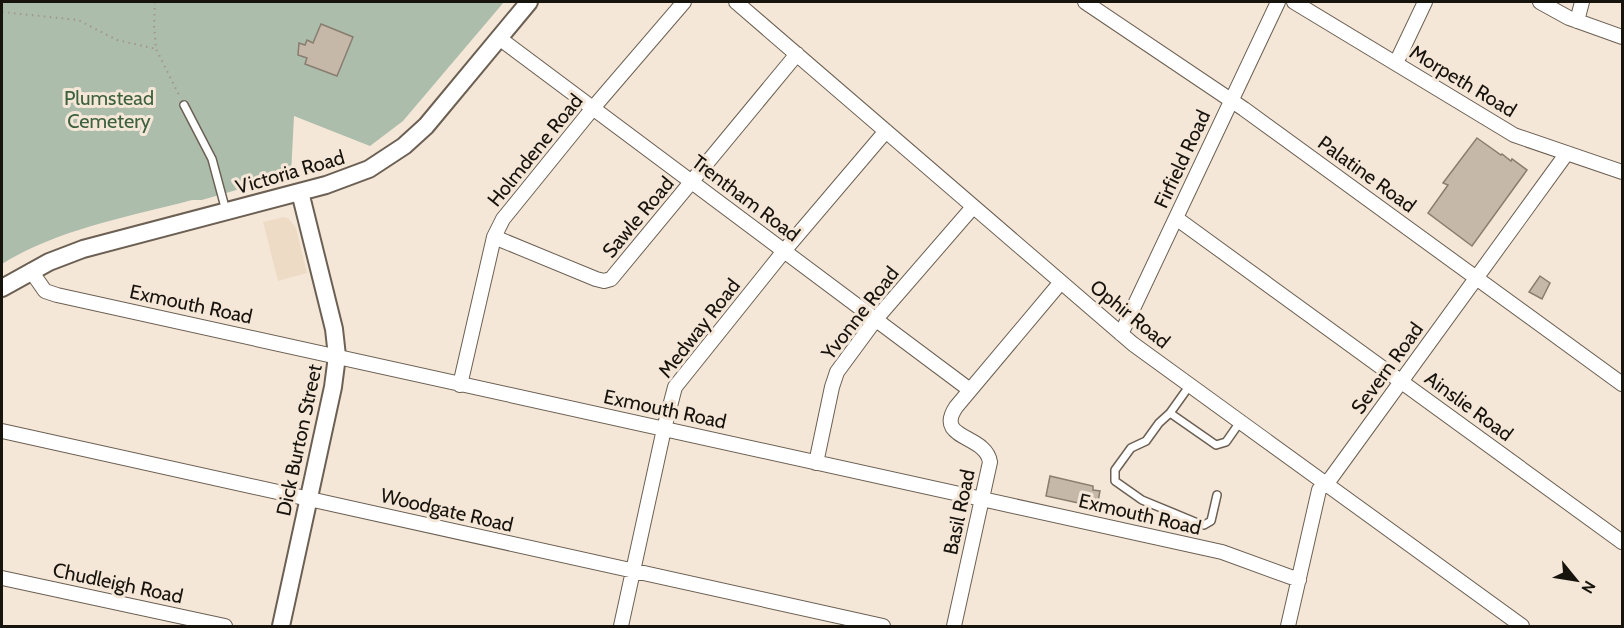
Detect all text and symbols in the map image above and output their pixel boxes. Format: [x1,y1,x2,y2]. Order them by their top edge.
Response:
street label: Morpeth Road [1405,40,1521,122]
park label: Plumstead Cemetery [64,86,154,133]
street label: Holmdene Road [482,89,588,211]
street label: Firfield Road [1149,106,1215,212]
street label: Palatine Road [1313,130,1421,218]
street label: Victoria Road [233,145,347,199]
street label: Trentham Road [687,150,805,246]
street label: Sawle Road [597,172,679,262]
street label: Yvonne Road [816,262,904,365]
street label: Medway Road [653,274,745,382]
street label: Ophir Road [1085,275,1175,353]
street label: Exmouth Road [127,279,255,329]
street label: Severn Road [1346,318,1428,418]
street label: Dick Burton Street [271,362,327,518]
street label: Ainslie Road [1420,366,1518,446]
street label: Exmouth Road [601,384,729,434]
street label: Basil Road [938,467,980,557]
street label: Woodgate Road [378,483,516,537]
street label: Exmouth Road [1076,488,1204,540]
north arrow [1546,550,1606,610]
street label: Chudleigh Road [51,557,185,609]
text: N [1578,578,1600,597]

